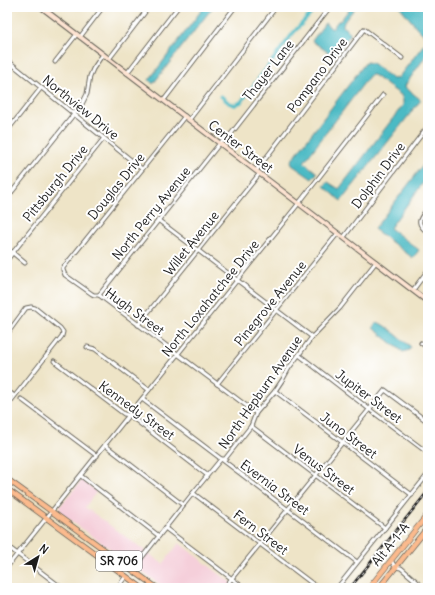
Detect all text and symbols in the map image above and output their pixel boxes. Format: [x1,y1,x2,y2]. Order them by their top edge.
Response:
street label: Pompano Drive [284,34,351,116]
street label: Thayer Lane [239,36,298,104]
street label: Northview Drive [39,71,122,143]
street label: Center Street [205,116,277,177]
street label: Dolphin Drive [348,139,409,212]
street label: Pittsburgh Drive [19,141,92,225]
street label: Douglas Drive [84,149,149,223]
street label: North Perry Avenue [108,163,194,264]
street label: Willet Avenue [160,207,223,279]
street label: North Loxahatchee Drive [158,236,263,360]
street label: Pinegrove Avenue [231,257,310,349]
street label: Hugh Street [102,284,168,339]
street label: North Hepburn Avenue [215,332,306,452]
street label: Jupiter Street [332,366,406,427]
street label: Kennedy Street [95,377,178,444]
street label: Juno Street [317,409,381,463]
street label: Venus Street [289,441,359,499]
street label: Evernia Street [237,456,313,519]
street label: Fern Street [230,506,292,559]
street label: Alt A-1-A [368,519,413,570]
north arrow [18,537,58,577]
text: N [37,541,51,557]
road number: SR 706 [96,551,142,571]

